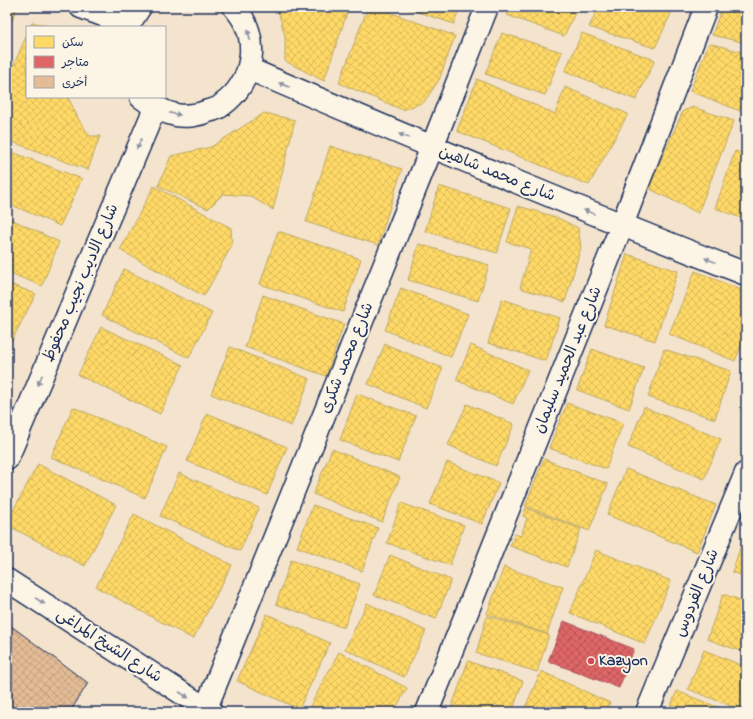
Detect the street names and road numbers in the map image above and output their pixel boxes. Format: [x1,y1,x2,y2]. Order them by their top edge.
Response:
street label: شارع محمد شاهين [435,140,559,208]
street label: شارع الاديب نجيب محفوظ [37,200,125,366]
street label: شارع عبد الحميد سليمان [527,283,609,437]
street label: شارع محمد شكرى [314,299,380,417]
street label: شارع الفردوس [668,545,726,641]
street label: شارع الشيخ المراغى [51,603,167,689]

